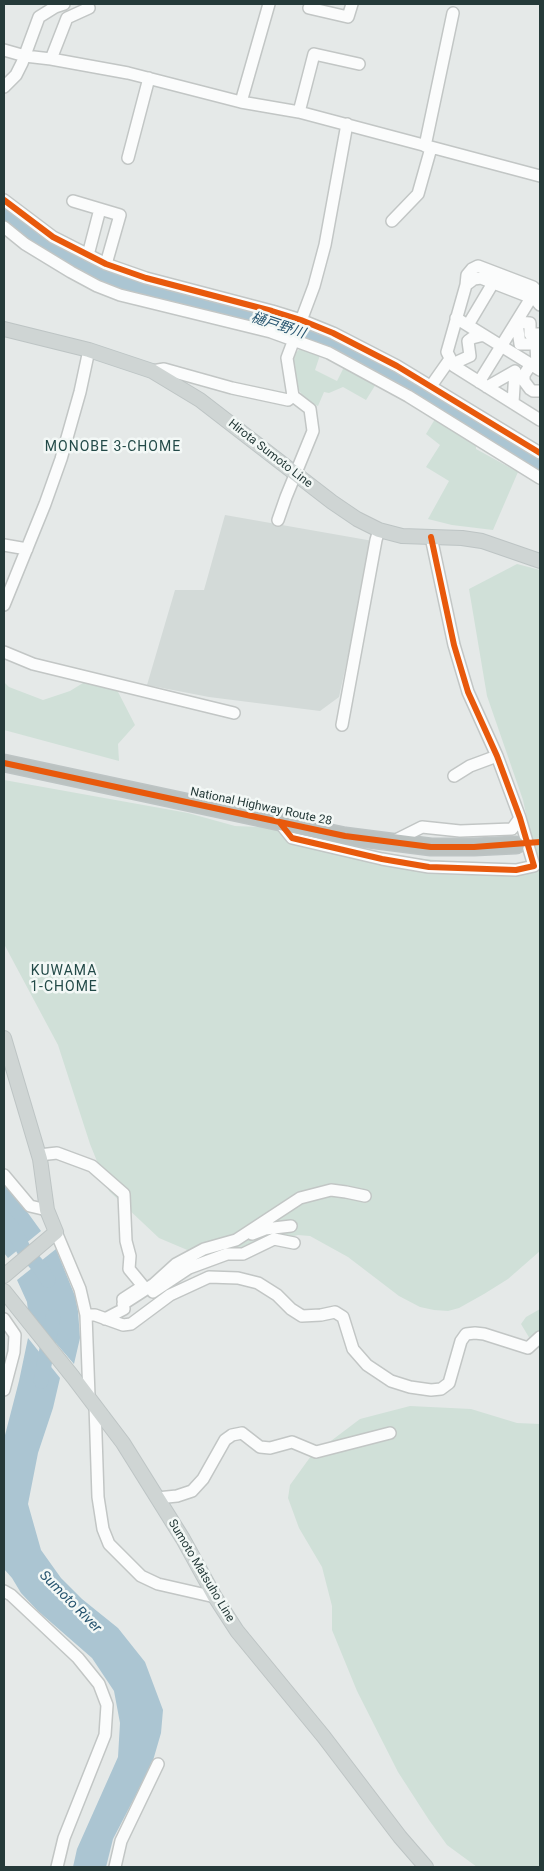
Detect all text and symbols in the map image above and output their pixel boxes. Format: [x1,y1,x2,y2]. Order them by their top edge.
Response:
water label: 樋戸野川 [249,309,307,343]
street label: Hirota Sumoto Line [225,417,315,491]
district label: MONOBE 3-CHOME [43,439,183,455]
street label: National Highway Route 28 [189,785,333,829]
district label: KUWAMA 1-CHOME [29,963,99,996]
street label: Sumoto Matsuho Line [165,1517,237,1625]
water label: Sumoto River [36,1568,104,1636]

